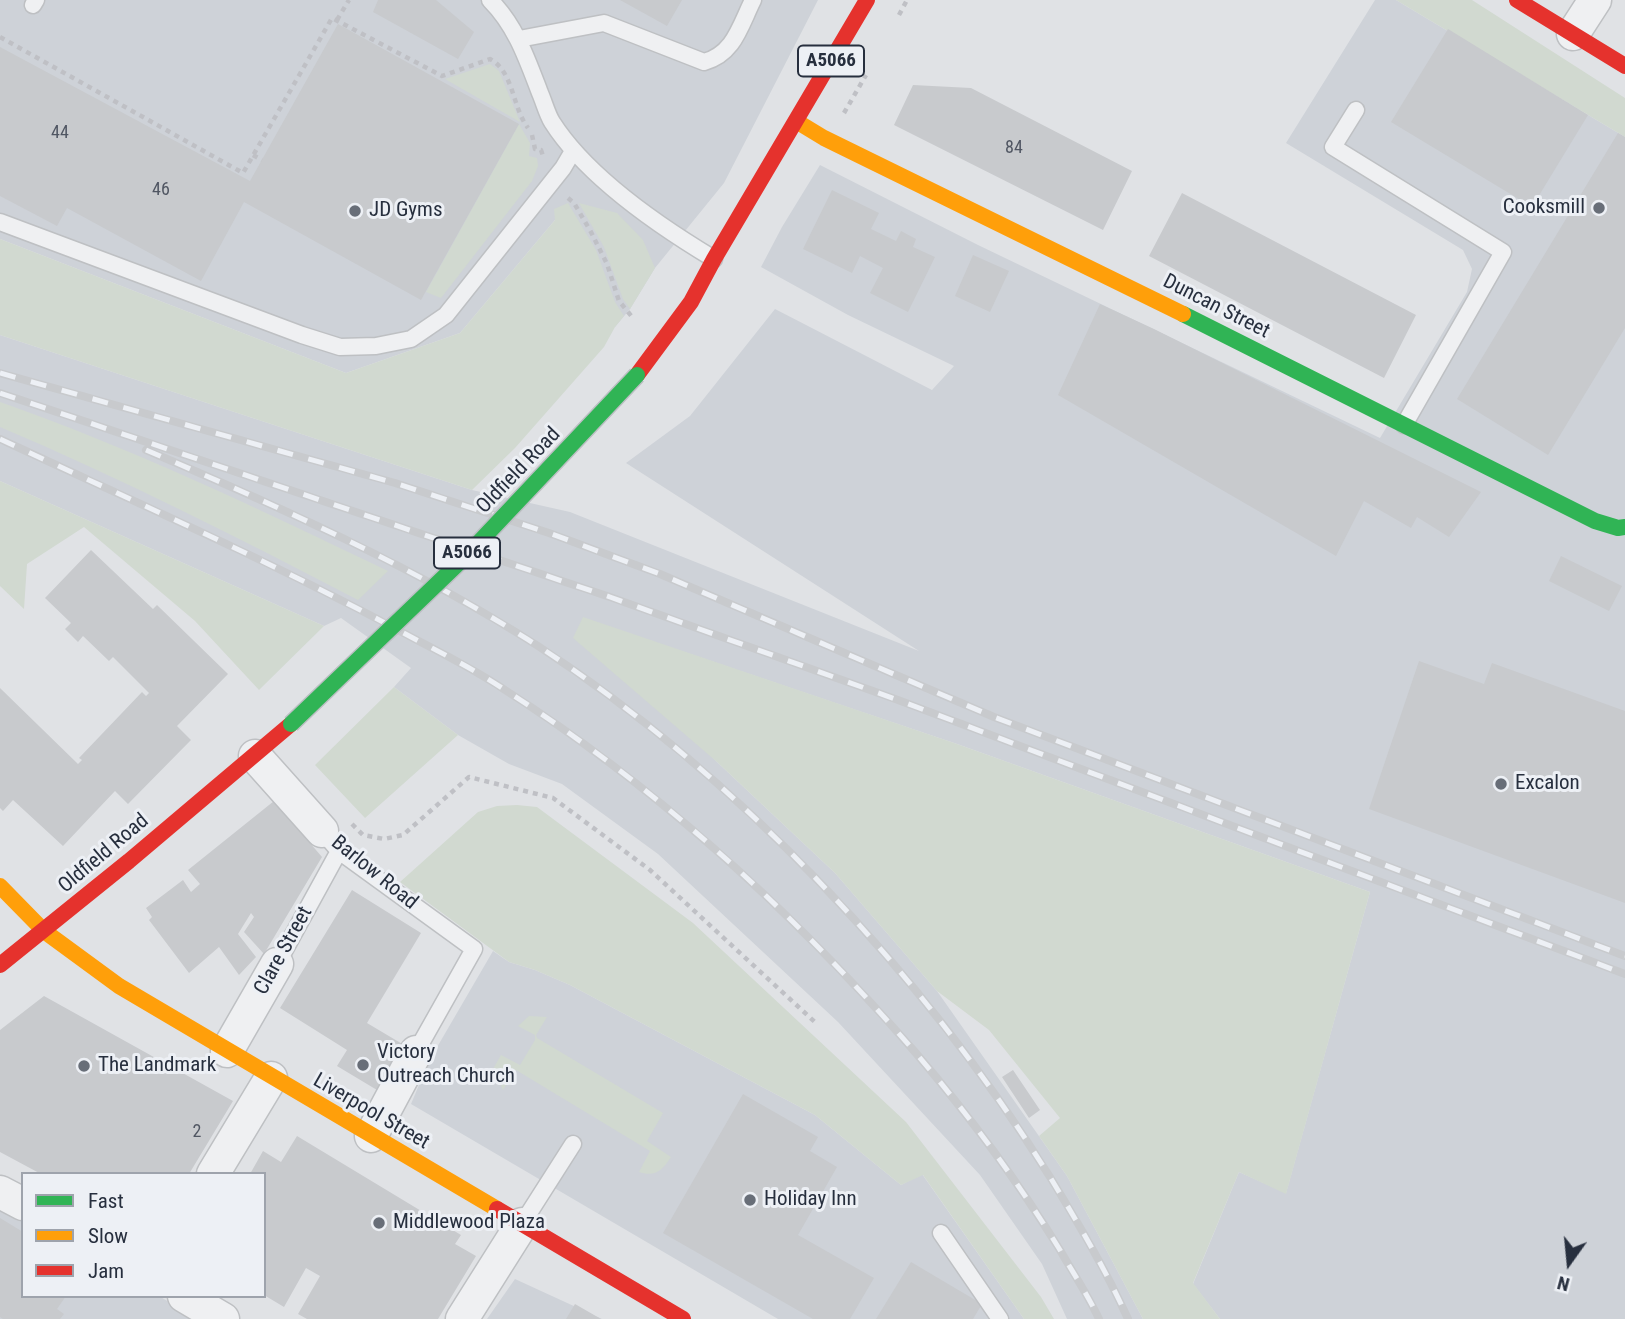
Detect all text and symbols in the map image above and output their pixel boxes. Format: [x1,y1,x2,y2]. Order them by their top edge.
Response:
road number: A5066 [798,45,864,76]
house number: 44 [51,122,69,144]
house number: 84 [1005,137,1023,159]
house number: 46 [152,179,170,201]
place label: Cooksmill [1503,195,1585,221]
place label: JD Gyms [369,198,442,224]
marker: Cooksmill [1591,200,1607,216]
marker: JD Gyms [347,203,363,219]
street label: Duncan Street [1158,269,1274,345]
street label: Oldfield Road [472,423,566,519]
road number: A5066 [434,538,500,568]
place label: Excalon [1515,771,1580,797]
marker: Excalon [1493,776,1509,792]
street label: Oldfield Road [54,809,154,899]
street label: Barlow Road [326,831,422,915]
street label: Clare Street [250,903,318,999]
place label: Victory Outreach Church [377,1040,515,1090]
place label: The Landmark [98,1053,216,1079]
marker: Victory Outreach Church [355,1057,371,1073]
marker: The Landmark [76,1058,92,1074]
street label: Liverpool Street [308,1069,434,1155]
house number: 2 [193,1121,201,1143]
legend [21,1172,266,1298]
place label: Holiday Inn [764,1187,857,1213]
text: Fast [88,1189,124,1213]
marker: Holiday Inn [742,1192,758,1208]
place label: Middlewood Plaza [393,1210,545,1236]
marker: Middlewood Plaza [371,1215,387,1231]
text: Slow [88,1224,128,1248]
north arrow [1534,1228,1604,1298]
text: Jam [88,1259,124,1283]
text: N [1555,1271,1572,1296]

